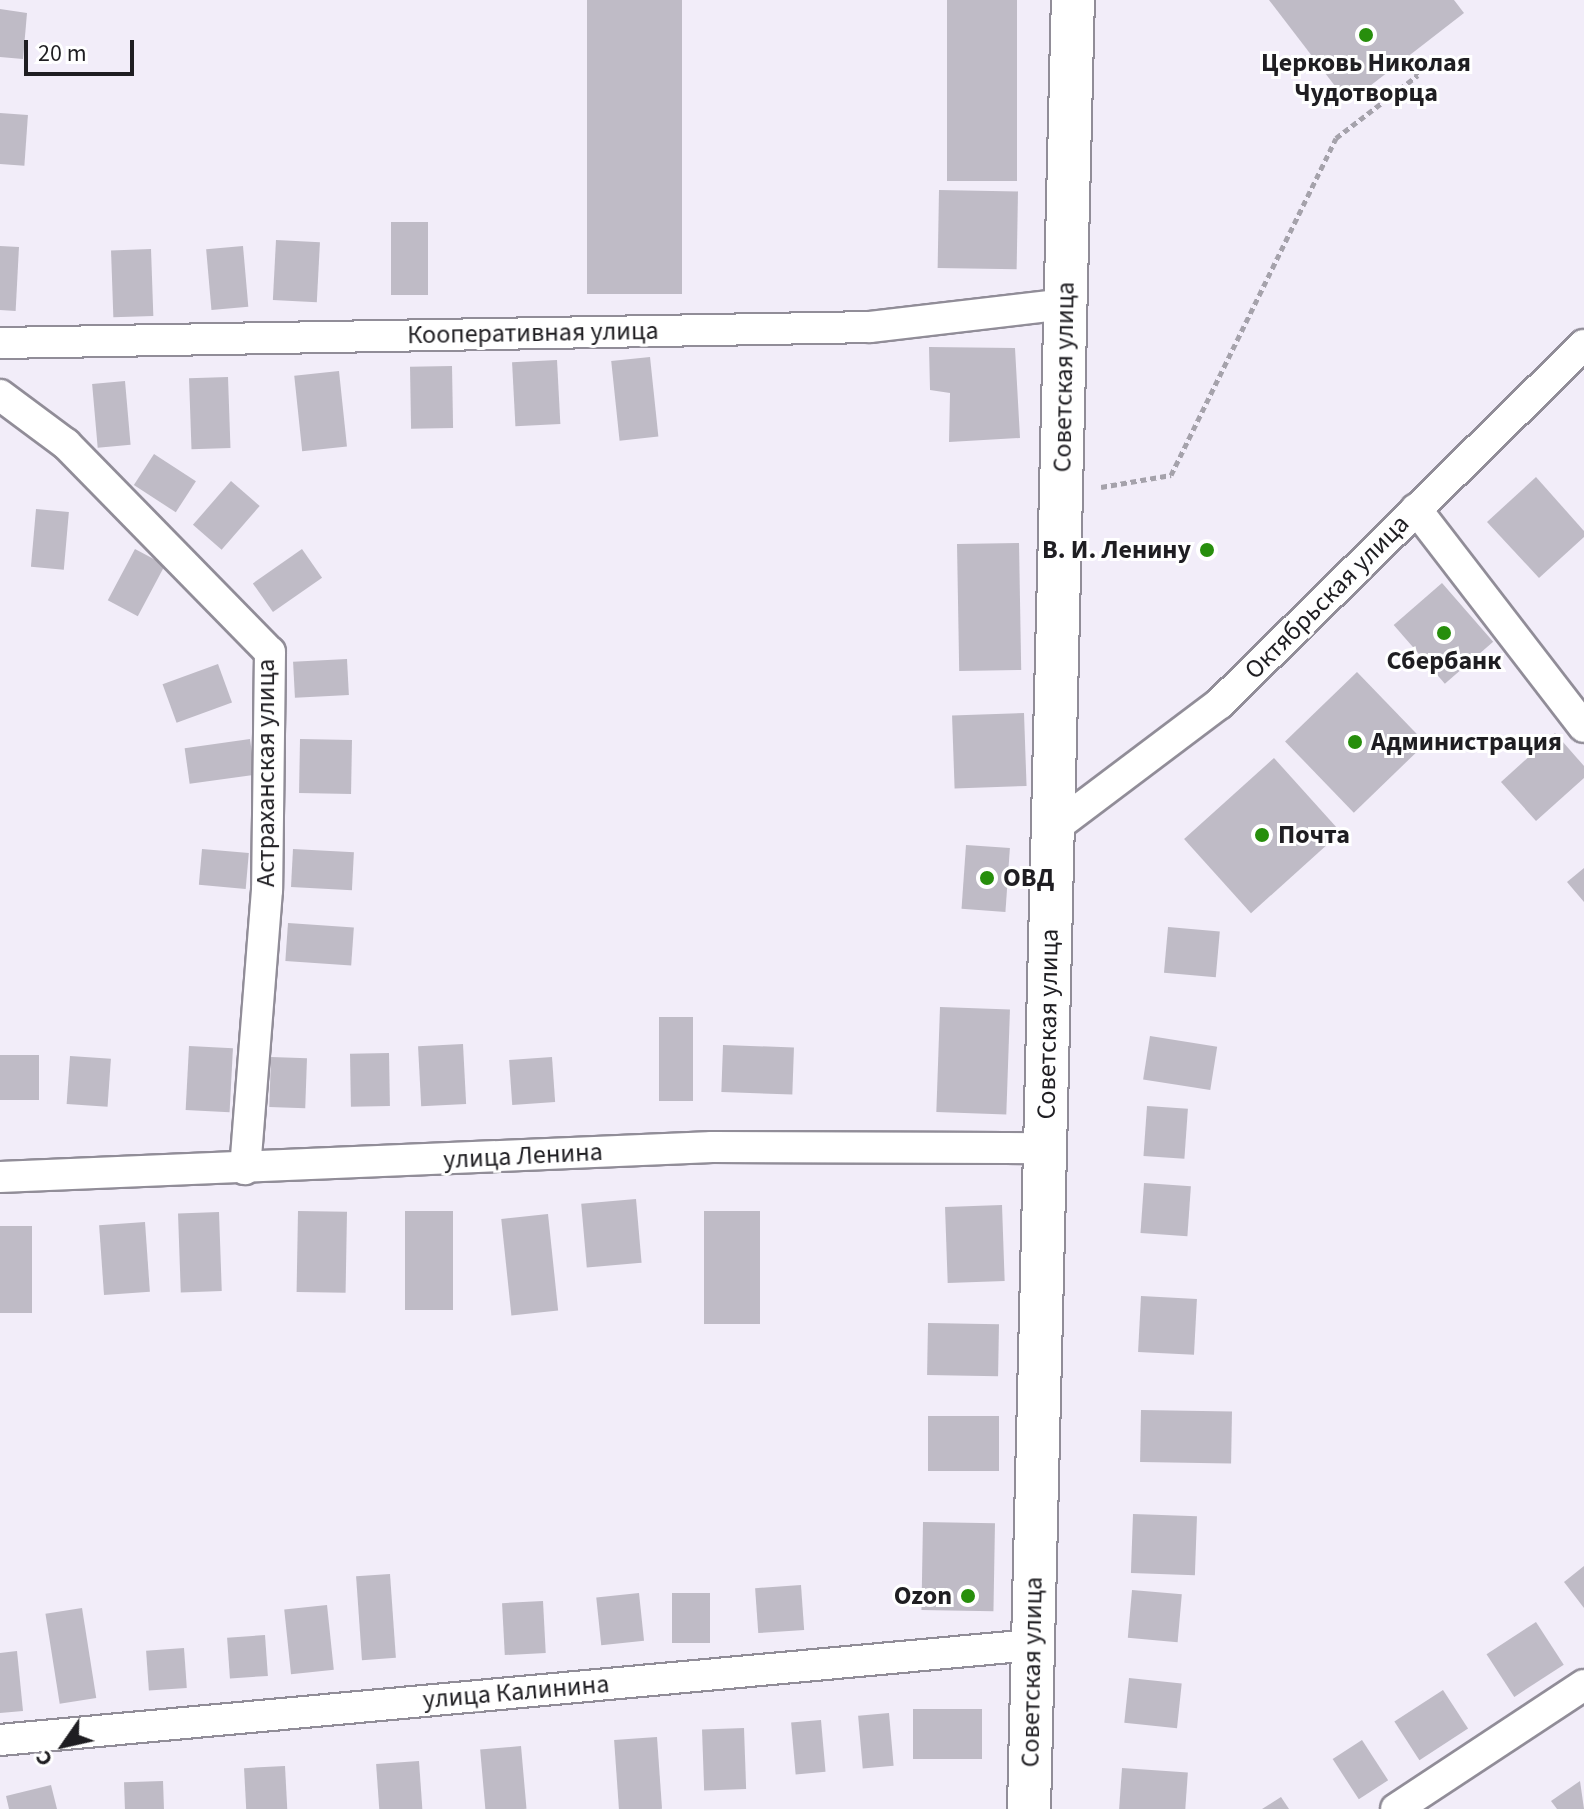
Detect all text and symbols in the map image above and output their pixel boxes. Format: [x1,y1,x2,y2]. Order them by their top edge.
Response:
scale bar [28,24,138,74]
marker: Церковь Николая Чудотворца [1357,26,1375,44]
text: 20 m [38,36,87,71]
place label: Церковь Николая Чудотворца [1261,47,1471,108]
street label: Советская улица [1047,281,1081,473]
street label: Кооперативная улица [407,315,659,351]
street label: Октябрьская улица [1238,508,1416,686]
place label: В. И. Ленину [1042,534,1191,566]
marker: В. И. Ленину [1198,541,1216,559]
marker: Сбербанк [1435,624,1453,642]
place label: Сбербанк [1387,645,1501,677]
street label: Астраханская улица [250,659,282,887]
place label: Администрация [1371,726,1562,758]
marker: Администрация [1346,733,1364,751]
place label: Почта [1278,819,1350,851]
marker: Почта [1253,826,1271,844]
place label: ОВД [1003,862,1054,894]
marker: ОВД [978,869,996,887]
street label: Советская улица [1031,928,1065,1120]
street label: улица Ленина [442,1136,604,1176]
street label: Советская улица [1015,1576,1049,1768]
place label: Ozon [894,1580,952,1612]
marker: Ozon [959,1587,977,1605]
street label: улица Калинина [421,1668,611,1716]
north arrow [24,1705,104,1785]
text: С [27,1744,61,1773]

